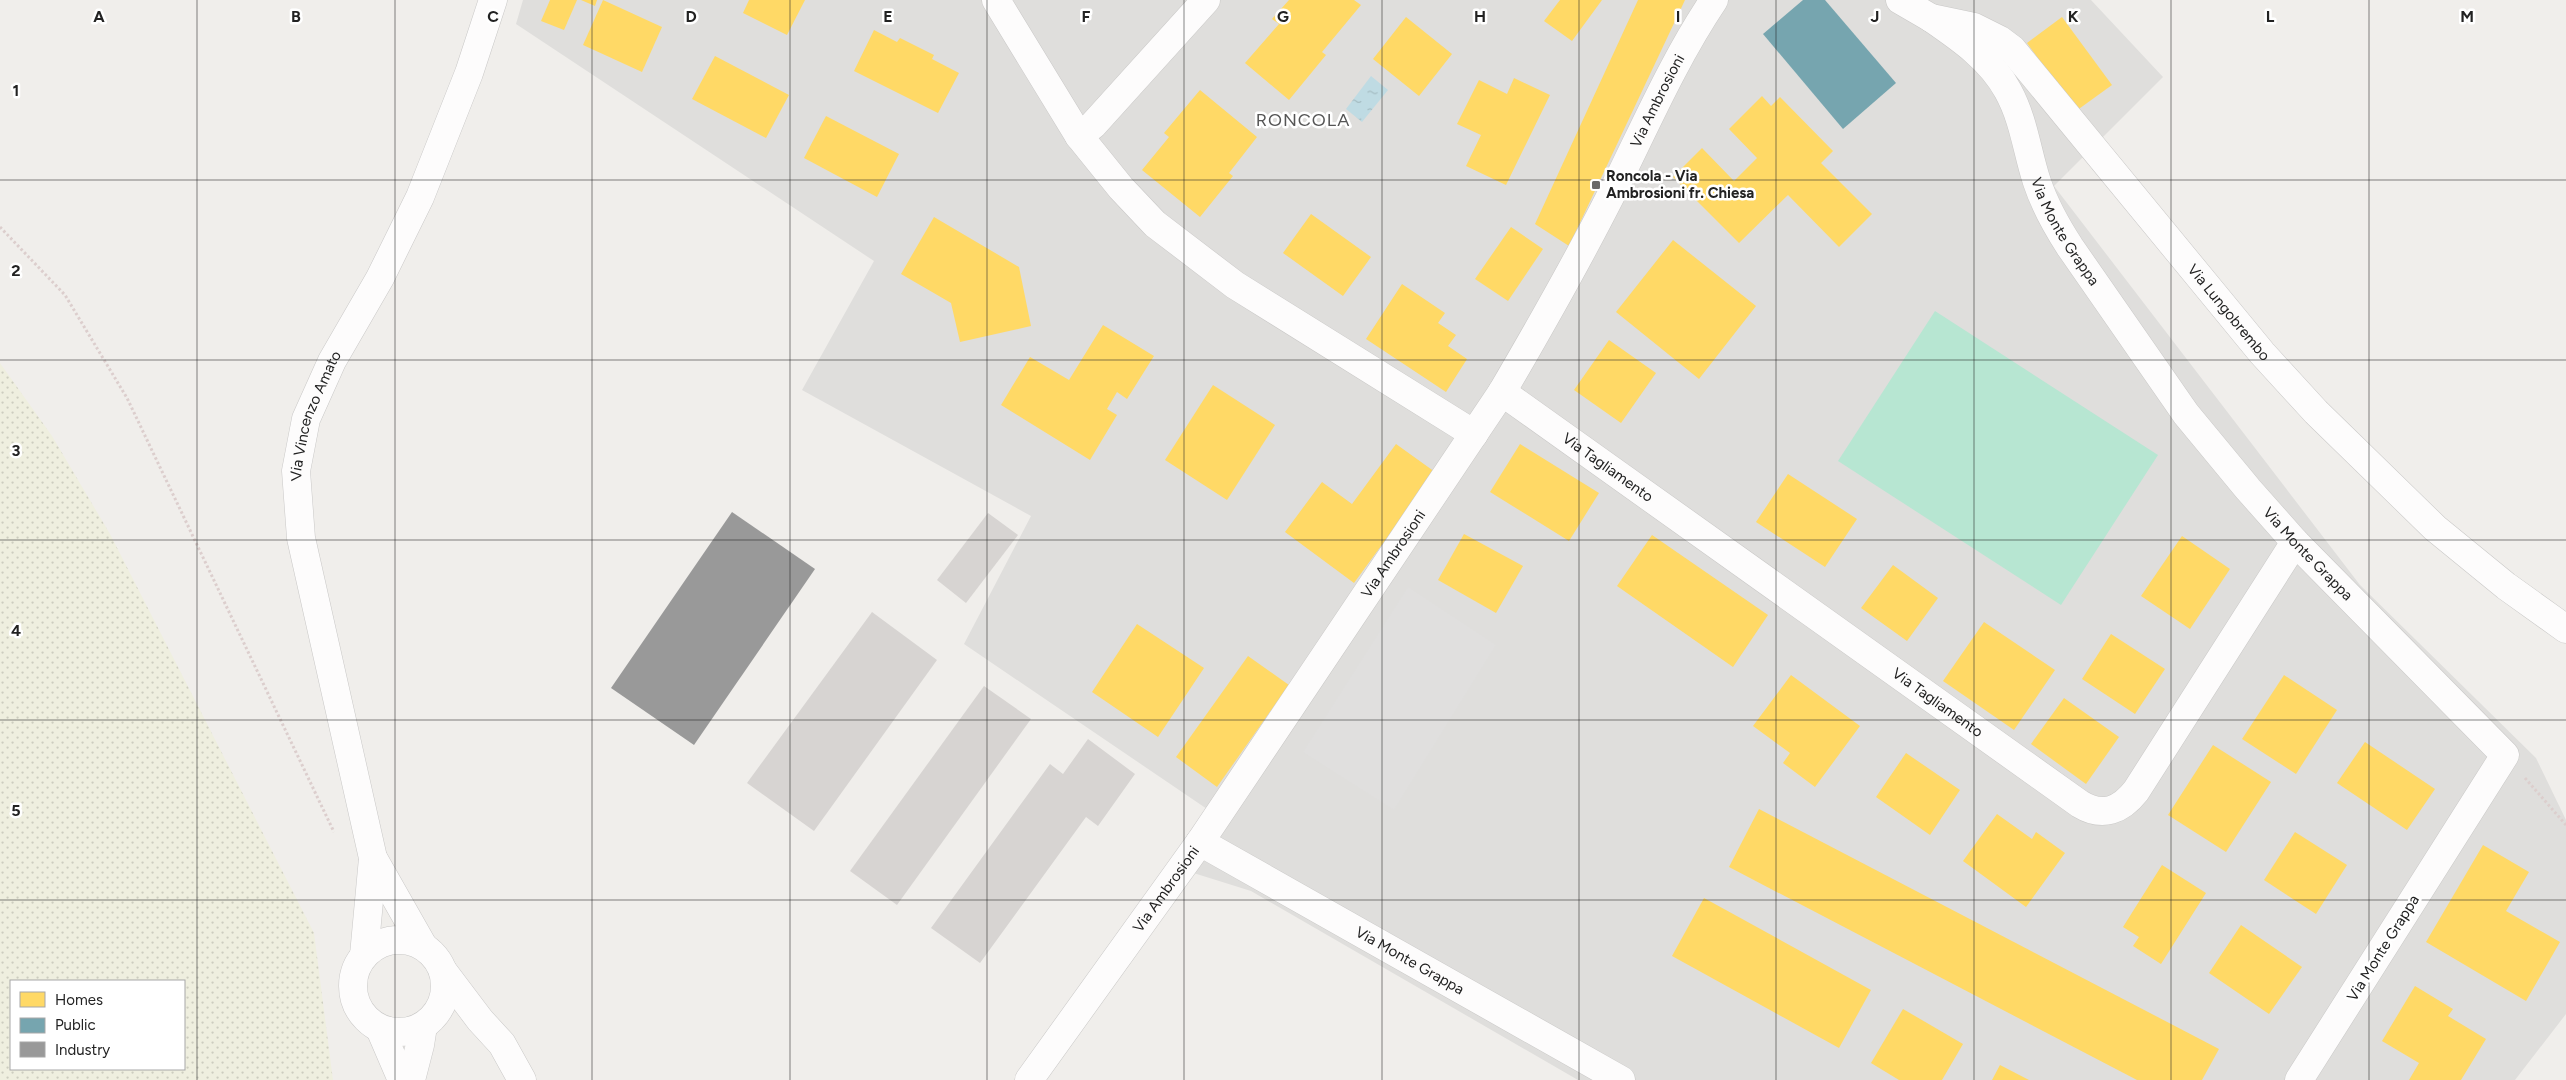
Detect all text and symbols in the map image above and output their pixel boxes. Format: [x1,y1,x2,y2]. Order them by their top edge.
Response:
text: A [93,7,105,26]
text: B [291,7,301,26]
text: C [487,7,499,26]
text: D [685,7,697,26]
text: E [883,7,893,26]
text: F [1082,7,1091,26]
text: G [1277,7,1289,26]
text: H [1474,7,1486,26]
text: I [1676,7,1680,26]
text: J [1871,7,1879,26]
text: K [2068,7,2079,26]
text: L [2266,7,2275,26]
text: M [2460,7,2474,26]
street label: Via Ambrosioni [1627,51,1688,150]
text: 1 [13,81,19,100]
district label: RONCOLA [1256,109,1350,131]
place label: Roncola - Via Ambrosioni fr. Chiesa [1606,167,1754,202]
street label: Via Monte Grappa [2027,175,2103,289]
marker: Roncola - Via Ambrosioni fr. Chiesa [1590,179,1602,191]
text: 2 [11,261,21,280]
street label: Via Lungobrembo [2184,261,2274,365]
street label: Via Vincenzo Amato [287,347,345,482]
street label: Via Tagliamento [1559,429,1657,506]
text: 3 [12,441,21,460]
street label: Via Monte Grappa [2259,503,2357,604]
street label: Via Ambrosioni [1357,507,1429,601]
text: 4 [11,621,21,640]
street label: Via Tagliamento [1889,664,1987,741]
text: 5 [11,801,21,820]
street label: Via Ambrosioni [1129,843,1203,936]
street label: Via Monte Grappa [2343,891,2423,1005]
street label: Via Monte Grappa [1352,923,1467,998]
legend [10,980,185,1070]
text: Homes [55,991,103,1009]
text: Public [55,1016,96,1034]
text: Industry [55,1041,110,1059]

